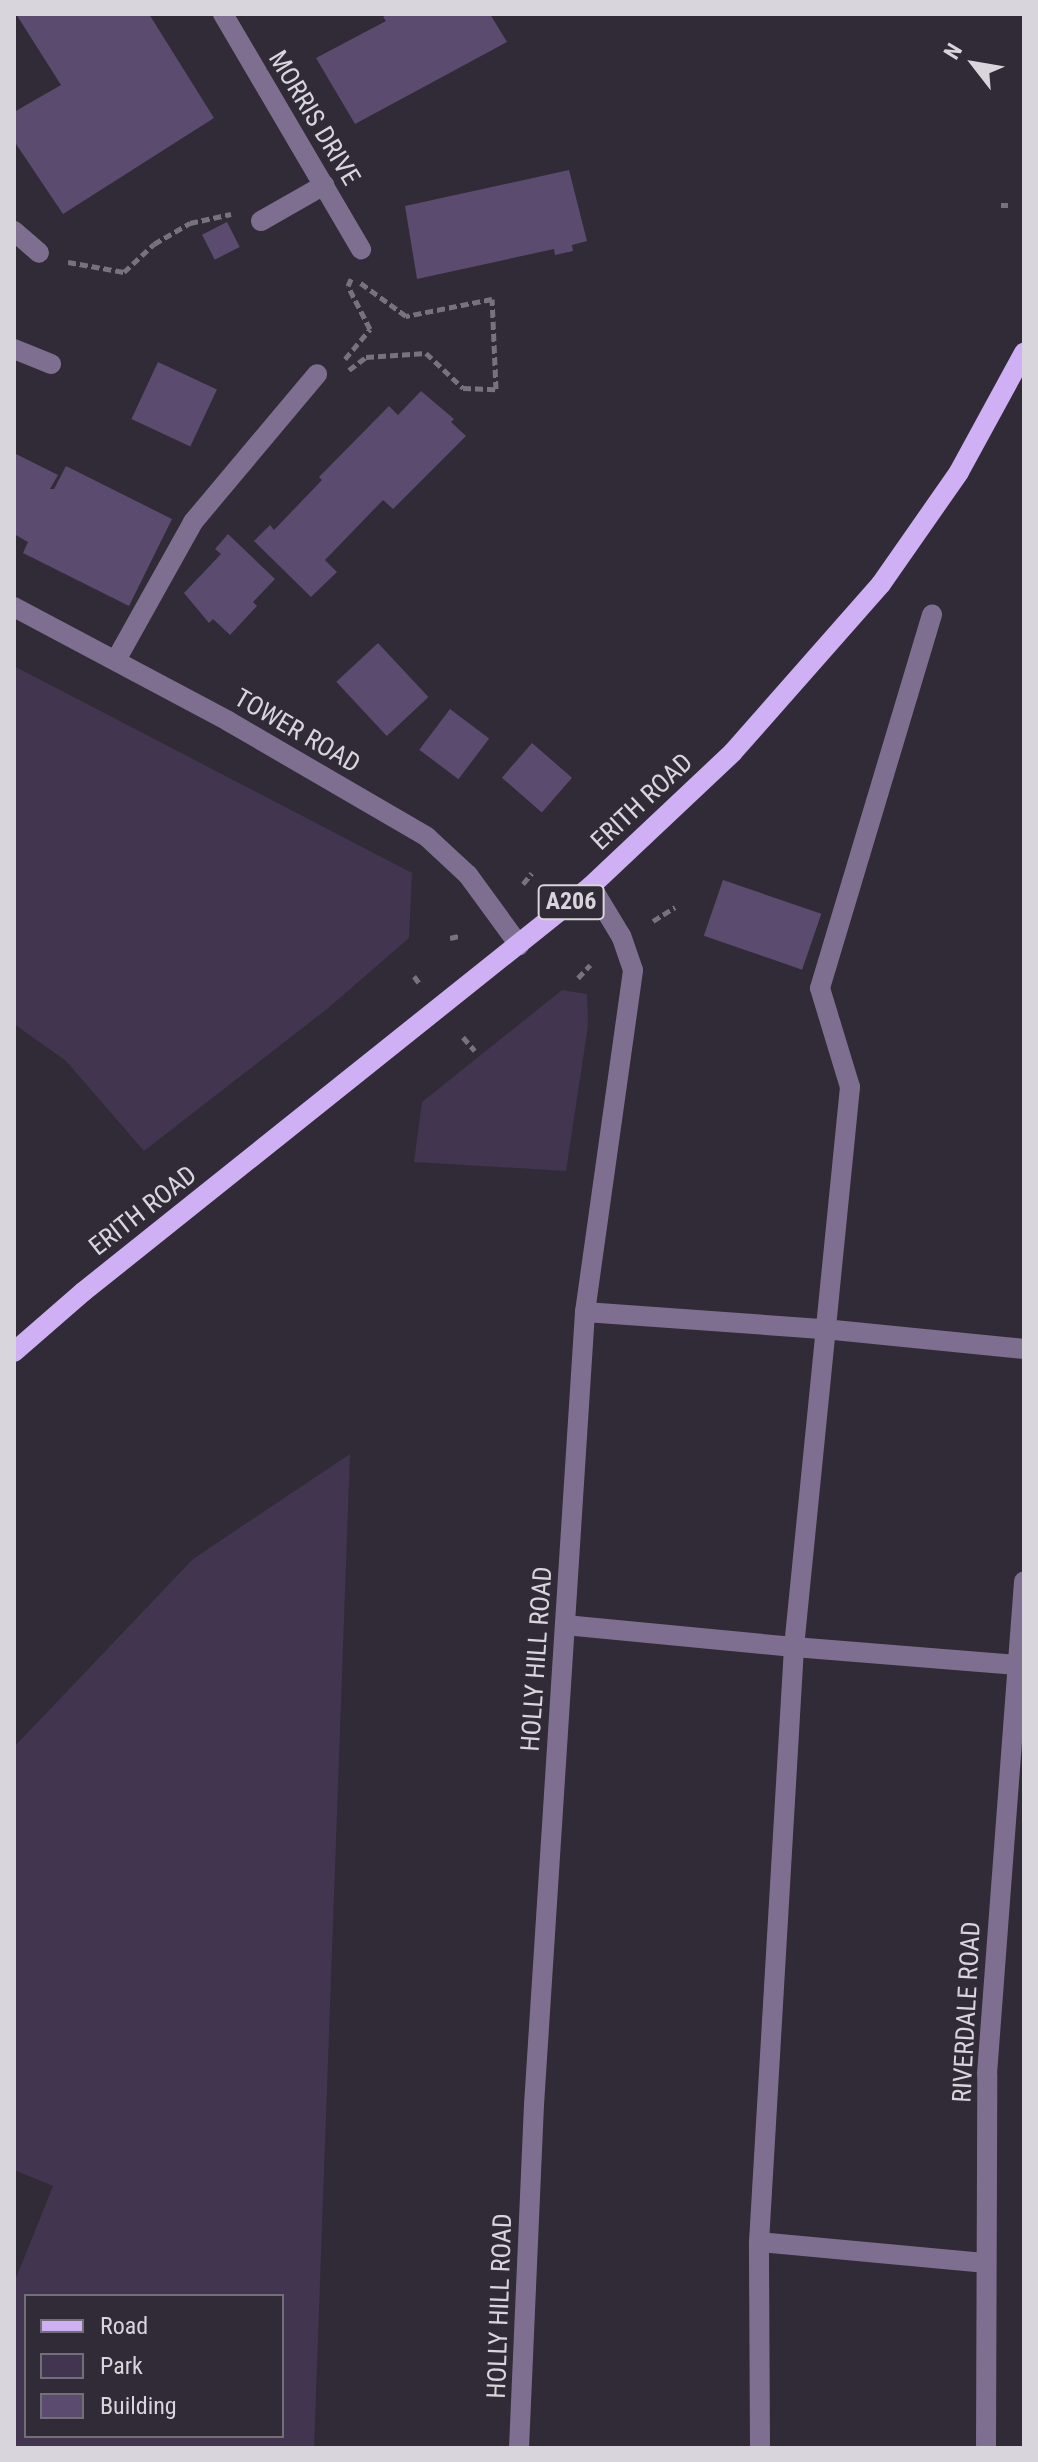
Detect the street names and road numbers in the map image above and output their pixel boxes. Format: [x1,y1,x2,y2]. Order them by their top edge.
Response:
street label: MORRIS DRIVE [262,45,366,191]
street label: TOWER ROAD [228,682,366,780]
street label: ERITH ROAD [585,747,699,857]
road number: A206 [537,882,605,922]
street label: ERITH ROAD [83,1159,203,1263]
street label: HOLLY HILL ROAD [515,1565,559,1753]
street label: RIVERDALE ROAD [947,1921,987,2103]
street label: HOLLY HILL ROAD [481,2213,519,2399]

